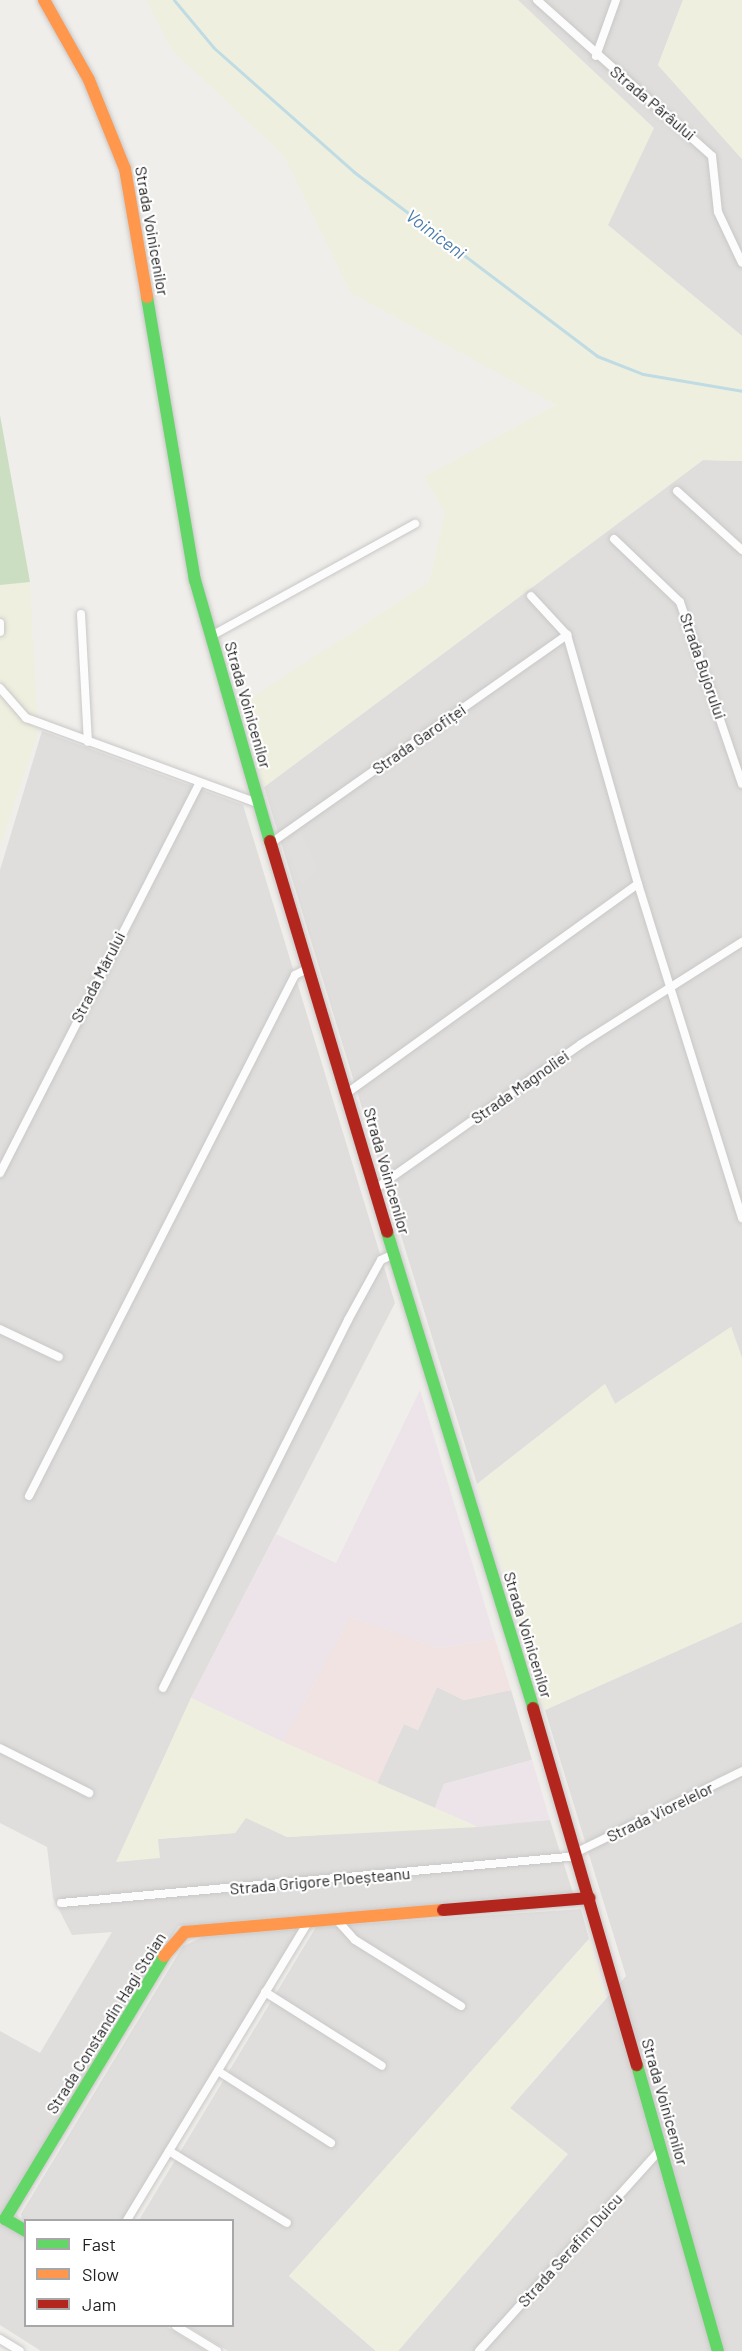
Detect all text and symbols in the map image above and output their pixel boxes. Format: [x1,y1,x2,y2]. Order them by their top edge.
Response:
street label: Strada Pârâului [606,62,700,144]
street label: Strada Voinicenilor [131,165,173,297]
water label: Voiniceni [402,204,470,264]
street label: Strada Bujorului [676,610,730,722]
street label: Strada Voinicenilor [221,639,275,771]
street label: Strada Garofiței [369,700,469,778]
street label: Strada Mărului [67,928,129,1026]
street label: Strada Magnoliei [467,1046,573,1128]
street label: Strada Voinicenilor [360,1105,414,1237]
street label: Strada Voinicenilor [500,1569,556,1701]
street label: Strada Viorelelor [604,1778,716,1846]
street label: Strada Grigore Ploeșteanu [229,1864,411,1898]
street label: Strada Constandin Hagi Stoian [42,1929,170,2117]
street label: Strada Voinicenilor [638,2036,692,2168]
street label: Strada Serafim Duicu [514,2189,626,2311]
legend [24,2219,234,2327]
text: Fast [82,2233,116,2255]
text: Slow [82,2263,119,2285]
text: Jam [82,2293,116,2315]

